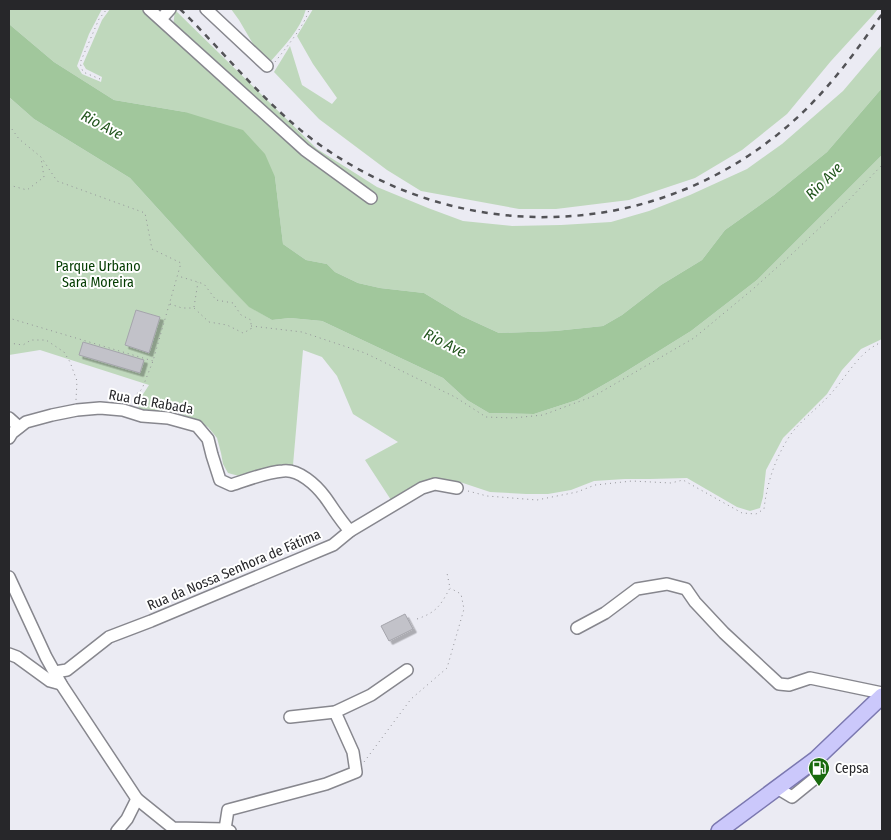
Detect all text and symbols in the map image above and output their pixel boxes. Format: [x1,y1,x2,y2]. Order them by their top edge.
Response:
water label: Rio Ave [78,107,126,143]
water label: Rio Ave [802,159,846,203]
park label: Parque Urbano Sara Moreira [55,258,141,291]
water label: Rio Ave [421,325,469,361]
street label: Rua da Rabada [107,386,195,418]
street label: Rua da Nossa Senhora de Fátima [145,526,323,614]
fuel station icon: Cepsa [807,756,831,787]
place label: Cepsa [835,760,869,777]

